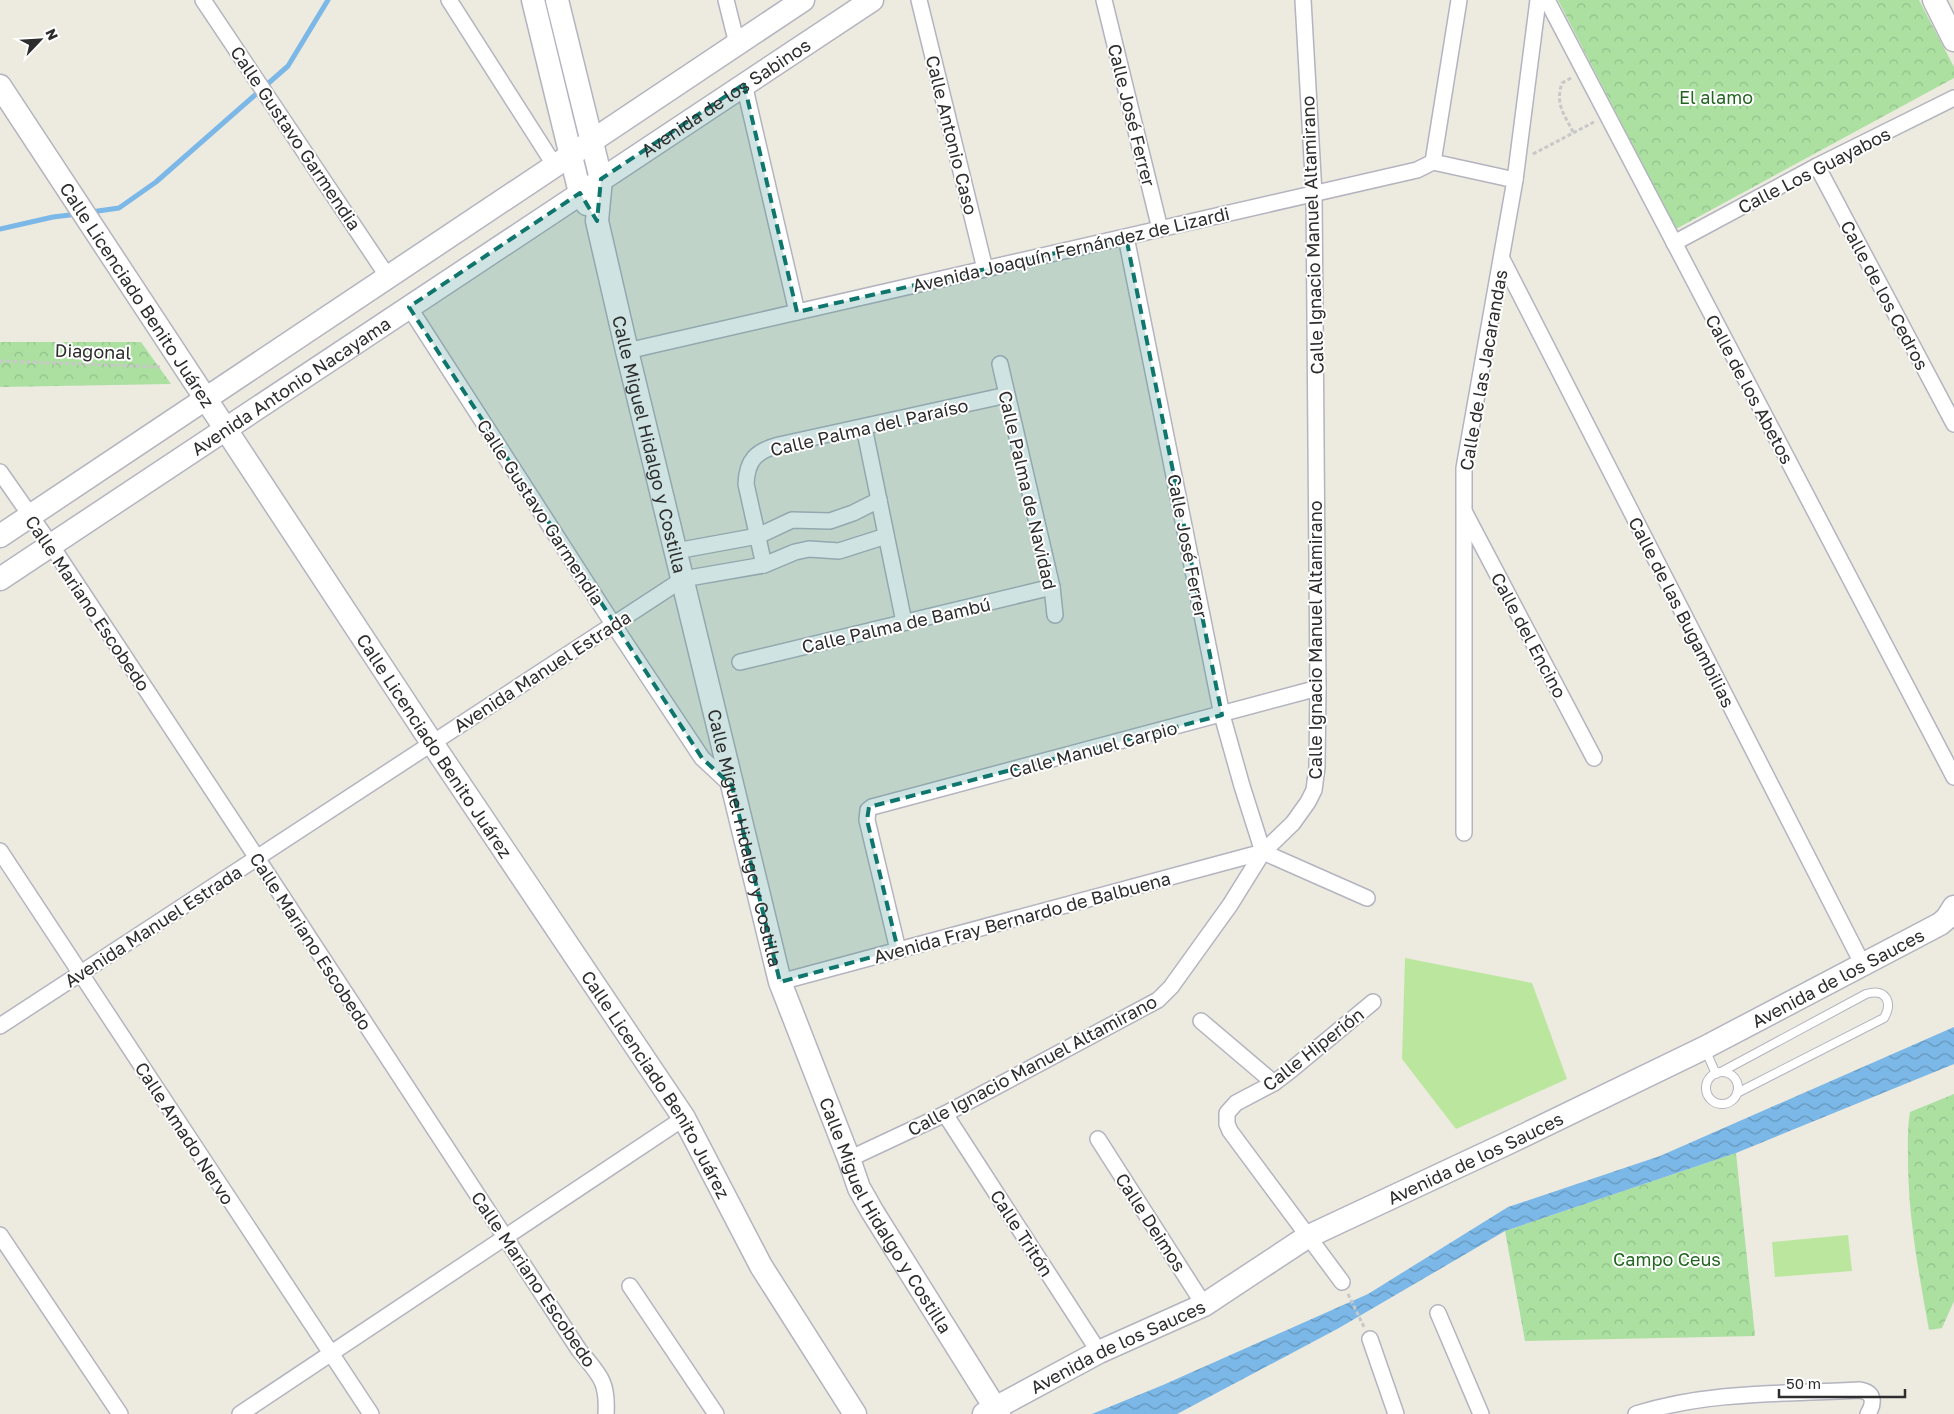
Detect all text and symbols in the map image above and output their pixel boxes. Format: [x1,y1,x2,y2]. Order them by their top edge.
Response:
north arrow [15,15,65,65]
text: N [42,26,62,43]
street label: Avenida de los Sabinos [637,33,814,161]
street label: Calle José Ferrer [1104,41,1160,189]
street label: Calle Gustavo Garmendia [226,42,366,234]
street label: Calle Antonio Caso [922,53,982,217]
park label: El alamo [1679,86,1753,108]
street label: Calle Ignacio Manuel Altamirano [1296,95,1328,375]
street label: Calle Los Guayabos [1734,122,1894,218]
street label: Calle Licenciado Benito Juárez [55,178,219,412]
street label: Avenida Joaquín Fernández de Lizardi [910,202,1232,296]
street label: Calle de los Cedros [1836,217,1934,373]
street label: Calle de las Jacarandas [1454,268,1512,472]
street label: Calle de los Abetos [1701,310,1799,468]
street label: Avenida Antonio Nacayama [187,312,394,460]
street label: Calle Miguel Hidalgo y Costilla [608,313,691,575]
street label: Diagonal [54,339,132,363]
street label: Calle Palma de Navidad [994,388,1062,592]
street label: Calle Palma del Paraíso [768,393,970,461]
street label: Calle Gustavo Garmendia [473,415,609,609]
street label: Calle José Ferrer [1163,472,1213,620]
street label: Calle Ignacio Manuel Altamirano [1304,501,1326,780]
street label: Calle Mariano Escobedo [21,511,155,695]
street label: Calle de las Bugambilias [1624,513,1740,711]
street label: Calle del Encino [1487,568,1571,702]
street label: Calle Palma de Bambú [800,593,992,657]
street label: Avenida Manuel Estrada [449,605,635,737]
street label: Calle Licenciado Benito Juárez [352,629,517,862]
street label: Calle Miguel Hidalgo y Costilla [703,707,787,969]
street label: Calle Manuel Carpio [1007,716,1179,782]
street label: Calle Mariano Escobedo [245,848,377,1034]
street label: Avenida Manuel Estrada [60,860,246,992]
street label: Avenida Fray Bernardo de Balbuena [871,867,1173,967]
street label: Avenida de los Sauces [1748,923,1928,1032]
street label: Calle Licenciado Benito Juárez [577,966,735,1202]
street label: Calle Ignacio Manuel Altamirano [904,990,1160,1140]
street label: Calle Hiperión [1258,1003,1368,1095]
street label: Calle Amado Nervo [131,1058,239,1208]
street label: Calle Miguel Hidalgo y Costilla [815,1094,957,1337]
street label: Avenida de los Sauces [1384,1107,1567,1209]
street label: Calle Deimos [1111,1169,1191,1275]
street label: Calle Tritón [986,1185,1058,1281]
street label: Calle Mariano Escobedo [467,1187,601,1371]
park label: Campo Ceus [1613,1248,1721,1270]
street label: Avenida de los Sauces [1026,1295,1209,1398]
scale bar [1779,1366,1905,1398]
text: 50 m [1786,1374,1821,1392]

